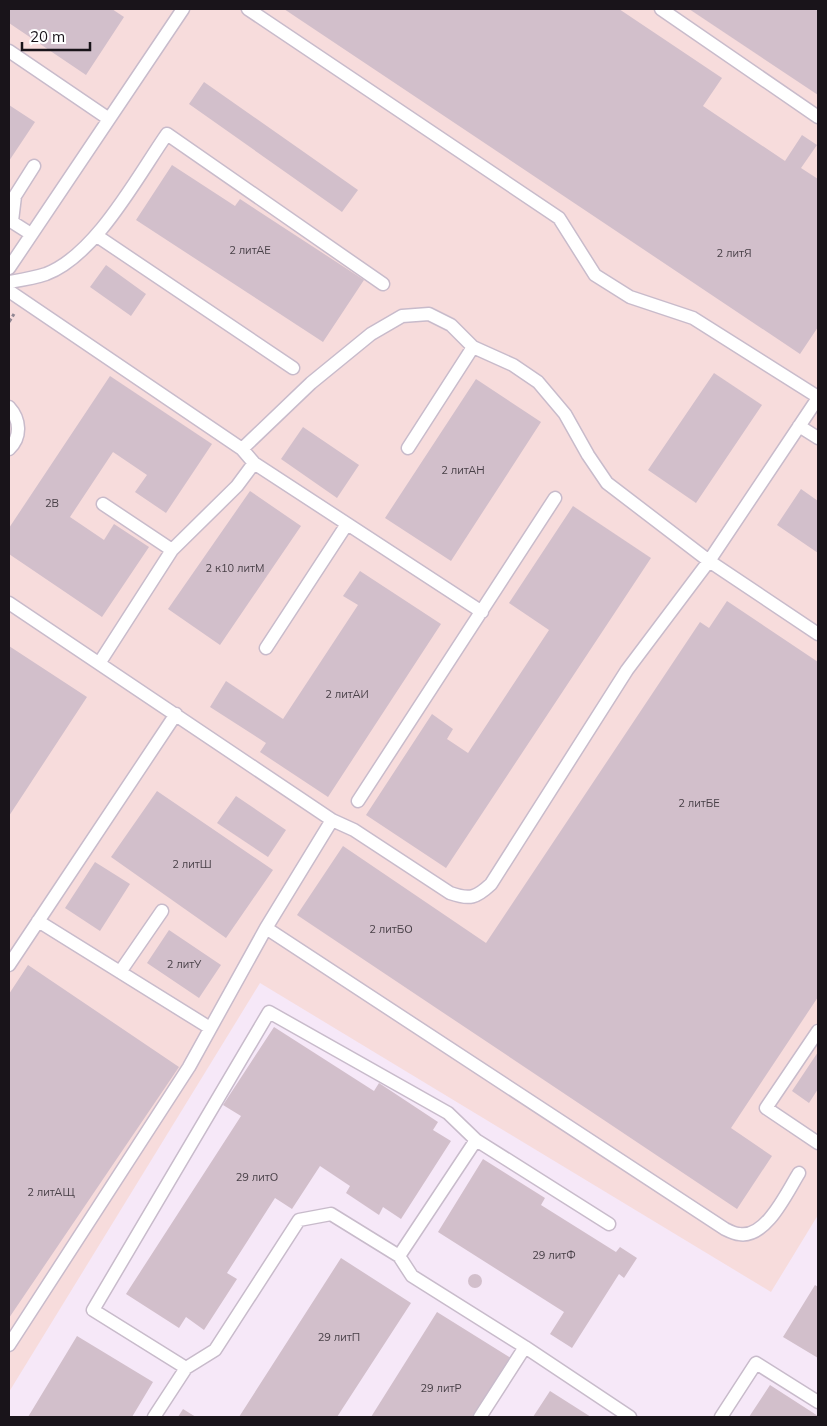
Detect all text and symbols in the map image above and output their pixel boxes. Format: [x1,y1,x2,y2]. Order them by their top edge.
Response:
scale bar [22,20,90,52]
text: 20 m [30,27,65,46]
house number: 2 литАЕ [229,243,271,257]
house number: 2 литЯ [716,246,752,260]
house number: 2 литАН [441,463,485,477]
house number: 2В [45,496,59,510]
house number: 2 к10 литМ [206,561,264,575]
house number: 2 литАИ [325,687,369,701]
house number: 2 литБЕ [678,796,720,810]
house number: 2 литШ [172,857,212,871]
house number: 2 литБО [369,922,413,936]
house number: 2 литУ [167,957,202,971]
house number: 29 литО [236,1170,278,1184]
house number: 2 литАЩ [27,1185,75,1199]
house number: 29 литФ [532,1248,576,1262]
house number: 29 литП [318,1330,360,1344]
house number: 29 литР [420,1381,462,1395]

